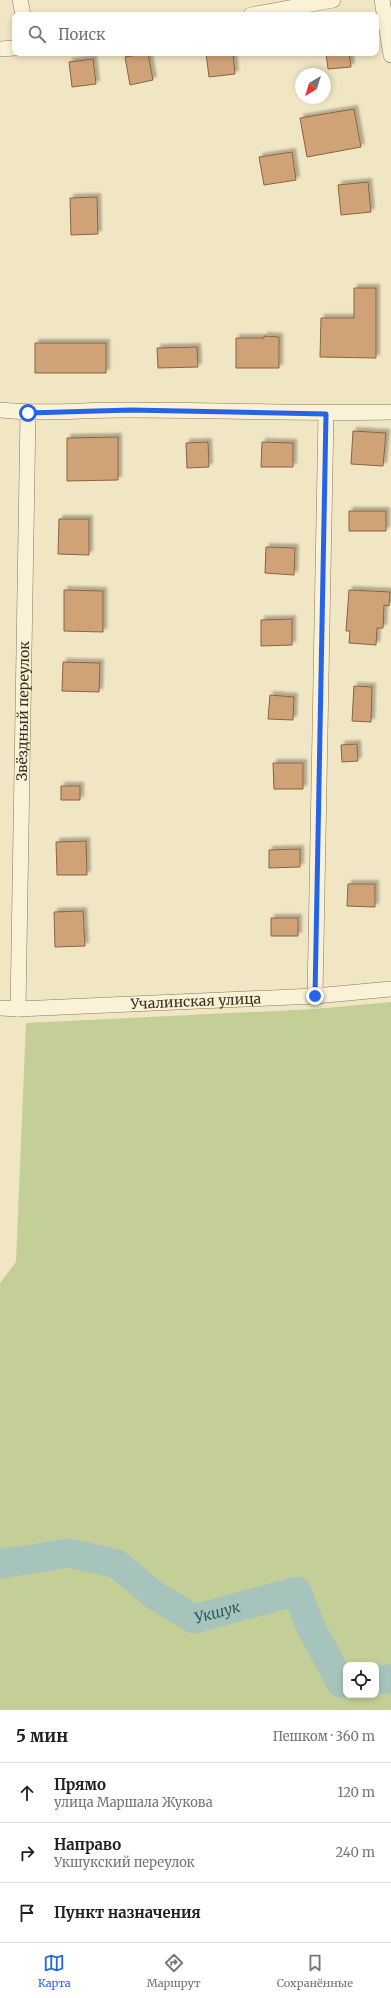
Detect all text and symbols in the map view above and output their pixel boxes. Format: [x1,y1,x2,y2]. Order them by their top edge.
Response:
search box [12,12,379,56]
icon: search [26,23,48,45]
text: Поиск [58,25,105,44]
north arrow [295,68,331,104]
route start [19,404,37,422]
street label: Звёздный переулок [13,641,33,781]
route end [306,987,324,1005]
street label: Учалинская улица [129,989,262,1013]
water label: Укшук [192,1597,243,1628]
map controls [343,1662,379,1698]
button: locate [343,1662,379,1698]
text: 5 мин [16,1725,68,1747]
text: Пешком · 360 m [273,1728,375,1745]
text: Прямо [54,1775,106,1794]
icon: ahead [16,1782,38,1804]
text: 120 m [337,1784,375,1801]
text: улица Маршала Жукова [54,1794,213,1811]
text: Направо [54,1835,121,1854]
icon: right [16,1842,38,1864]
text: 240 m [335,1844,375,1861]
text: Укшукский переулок [54,1854,195,1871]
icon: arrive [16,1902,38,1924]
text: Пункт назначения [54,1903,201,1922]
tab: Карта [38,1952,71,1990]
tab: Маршрут [147,1952,201,1990]
tab: Сохранённые [277,1952,353,1990]

